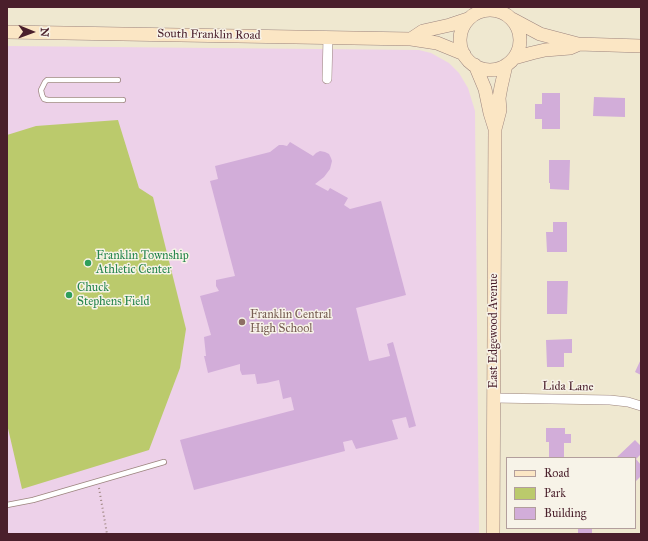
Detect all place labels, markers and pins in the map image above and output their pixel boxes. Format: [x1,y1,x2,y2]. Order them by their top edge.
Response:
place label: Franklin Township Athletic Center [96,249,189,277]
marker: Franklin Township Athletic Center [83,258,93,268]
place label: Chuck Stephens Field [77,281,149,309]
marker: Chuck Stephens Field [64,290,74,300]
place label: Franklin Central High School [250,308,331,336]
marker: Franklin Central High School [237,317,247,327]

